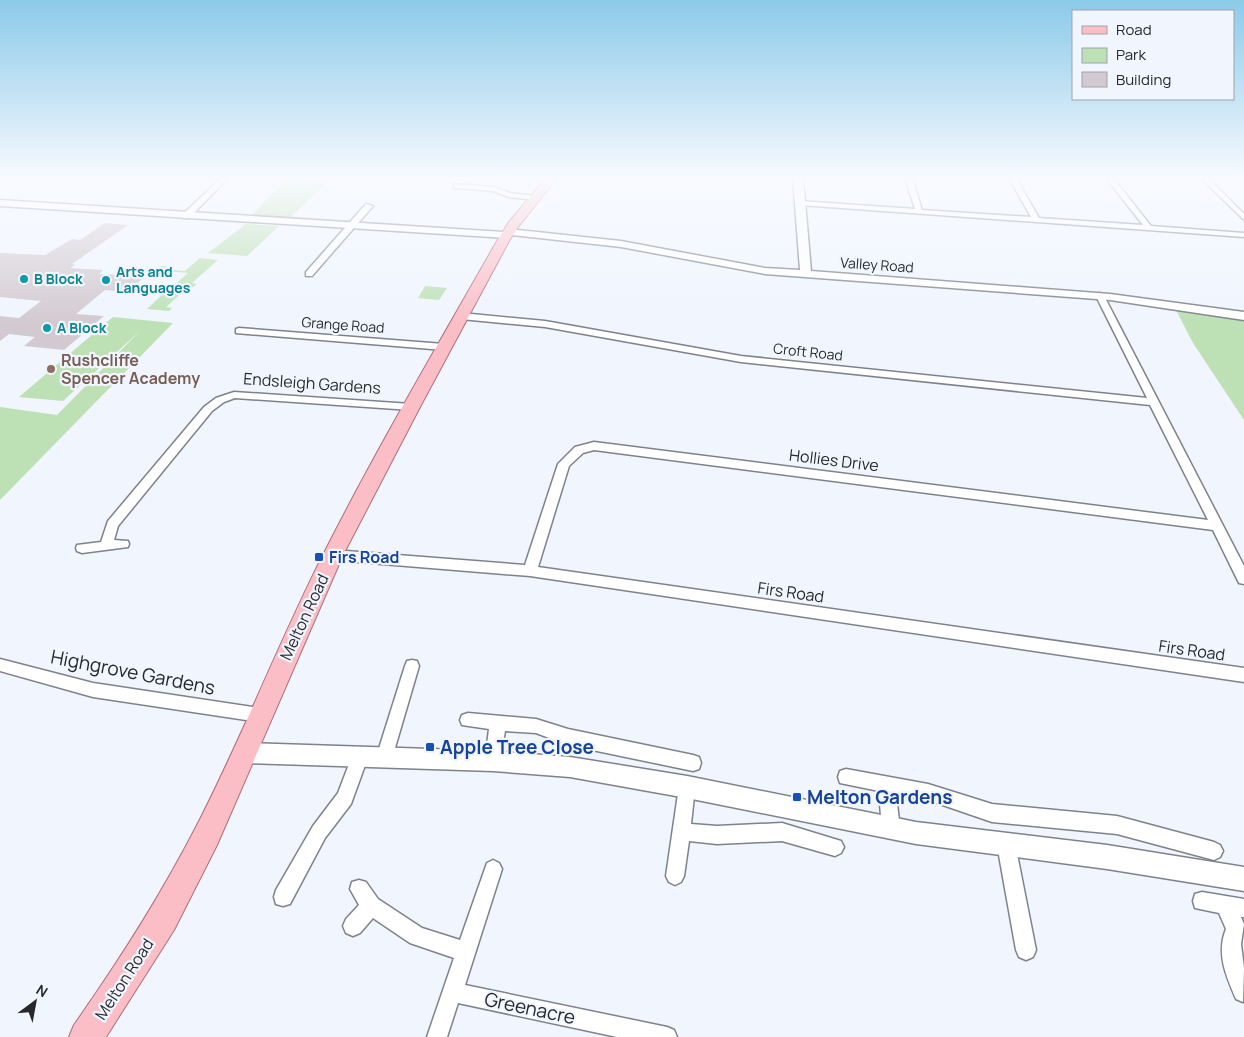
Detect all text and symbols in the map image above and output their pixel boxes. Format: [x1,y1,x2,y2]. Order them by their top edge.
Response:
legend [1072,10,1234,100]
text: Road [1116,19,1152,40]
text: Park [1116,44,1146,65]
text: Building [1116,69,1171,90]
street label: Valley Road [840,252,914,277]
place label: Arts and Languages [116,262,191,297]
place label: B Block [34,269,83,288]
marker: B Block [18,273,30,285]
marker: Arts and Languages [100,274,112,286]
street label: Grange Road [301,312,385,337]
place label: A Block [57,318,107,337]
marker: A Block [41,322,53,334]
street label: Croft Road [772,338,844,365]
place label: Rushcliffe Spencer Academy [61,349,200,389]
marker: Rushcliffe Spencer Academy [45,363,57,375]
street label: Endsleigh Gardens [243,367,381,399]
street label: Hollies Drive [788,444,880,476]
place label: Firs Road [329,546,399,568]
marker: Firs Road [313,551,325,563]
street label: Melton Road [274,570,334,664]
street label: Firs Road [756,576,826,608]
street label: Firs Road [1157,634,1227,666]
street label: Highgrove Gardens [49,643,217,701]
place label: Apple Tree Close [440,734,594,760]
marker: Apple Tree Close [424,741,436,753]
place label: Melton Gardens [807,784,952,810]
marker: Melton Gardens [791,791,803,803]
street label: Melton Road [90,934,158,1024]
north arrow [10,977,60,1027]
text: N [33,980,51,1001]
street label: Greenacre [482,986,578,1030]

